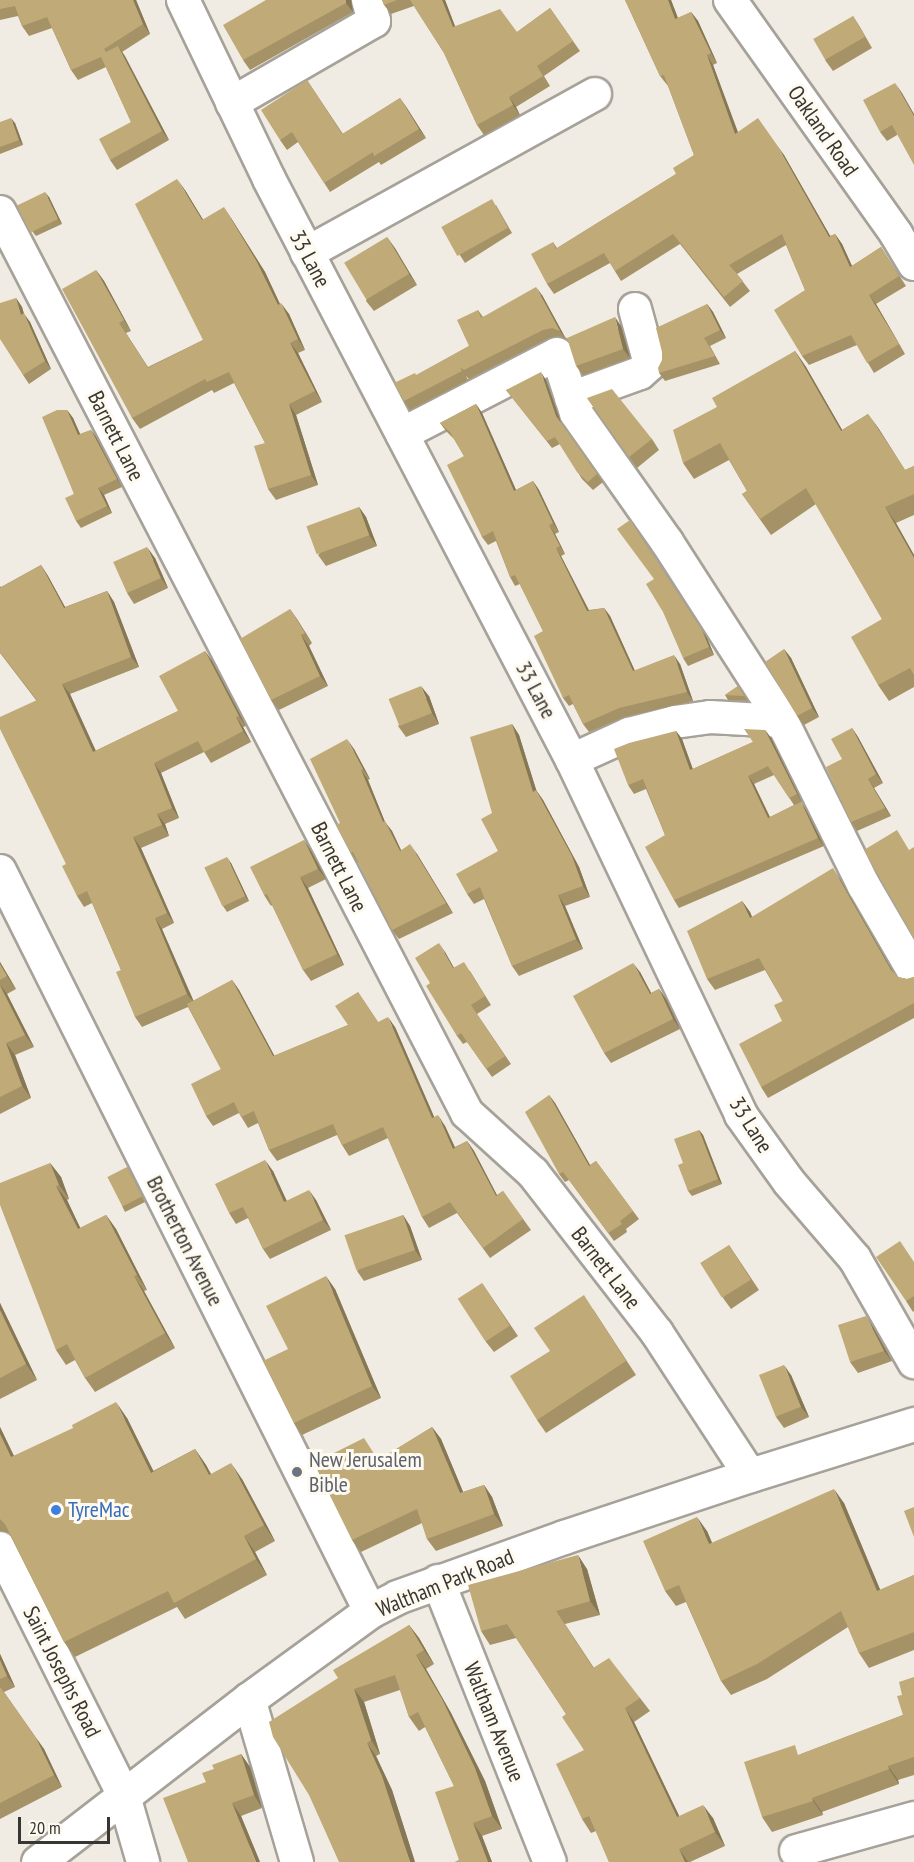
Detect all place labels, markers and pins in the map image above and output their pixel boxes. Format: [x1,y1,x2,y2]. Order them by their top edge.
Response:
place label: New Jerusalem Bible [309,1446,422,1498]
marker: New Jerusalem Bible [290,1465,304,1479]
place label: TyreMac [68,1497,130,1523]
marker: TyreMac [49,1503,63,1517]

